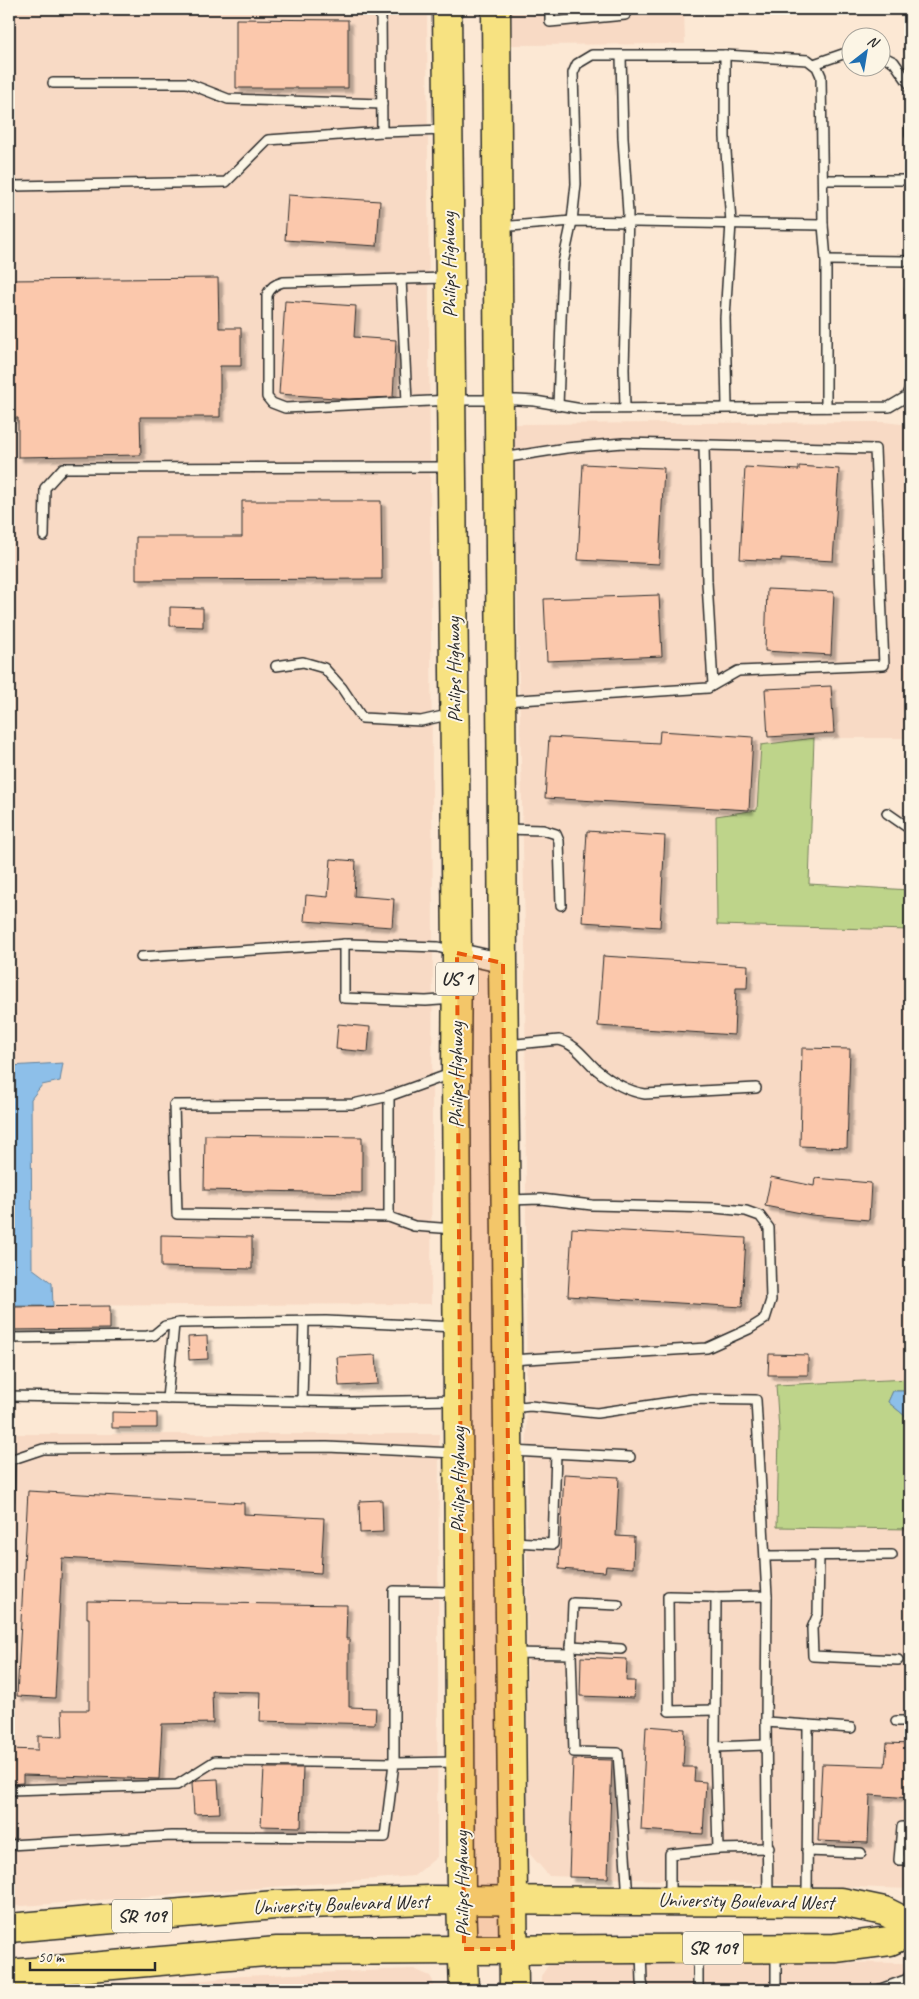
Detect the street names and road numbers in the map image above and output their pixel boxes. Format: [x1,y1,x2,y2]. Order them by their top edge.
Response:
street label: Philips Highway [436,211,462,318]
street label: Philips Highway [441,616,467,723]
road number: US 1 [436,962,478,996]
street label: Philips Highway [444,1021,469,1128]
street label: Philips Highway [446,1426,471,1533]
street label: Philips Highway [449,1830,475,1937]
street label: University Boulevard West [658,1887,838,1915]
street label: University Boulevard West [253,1888,433,1920]
road number: SR 109 [112,1900,172,1932]
road number: SR 109 [683,1932,743,1965]

